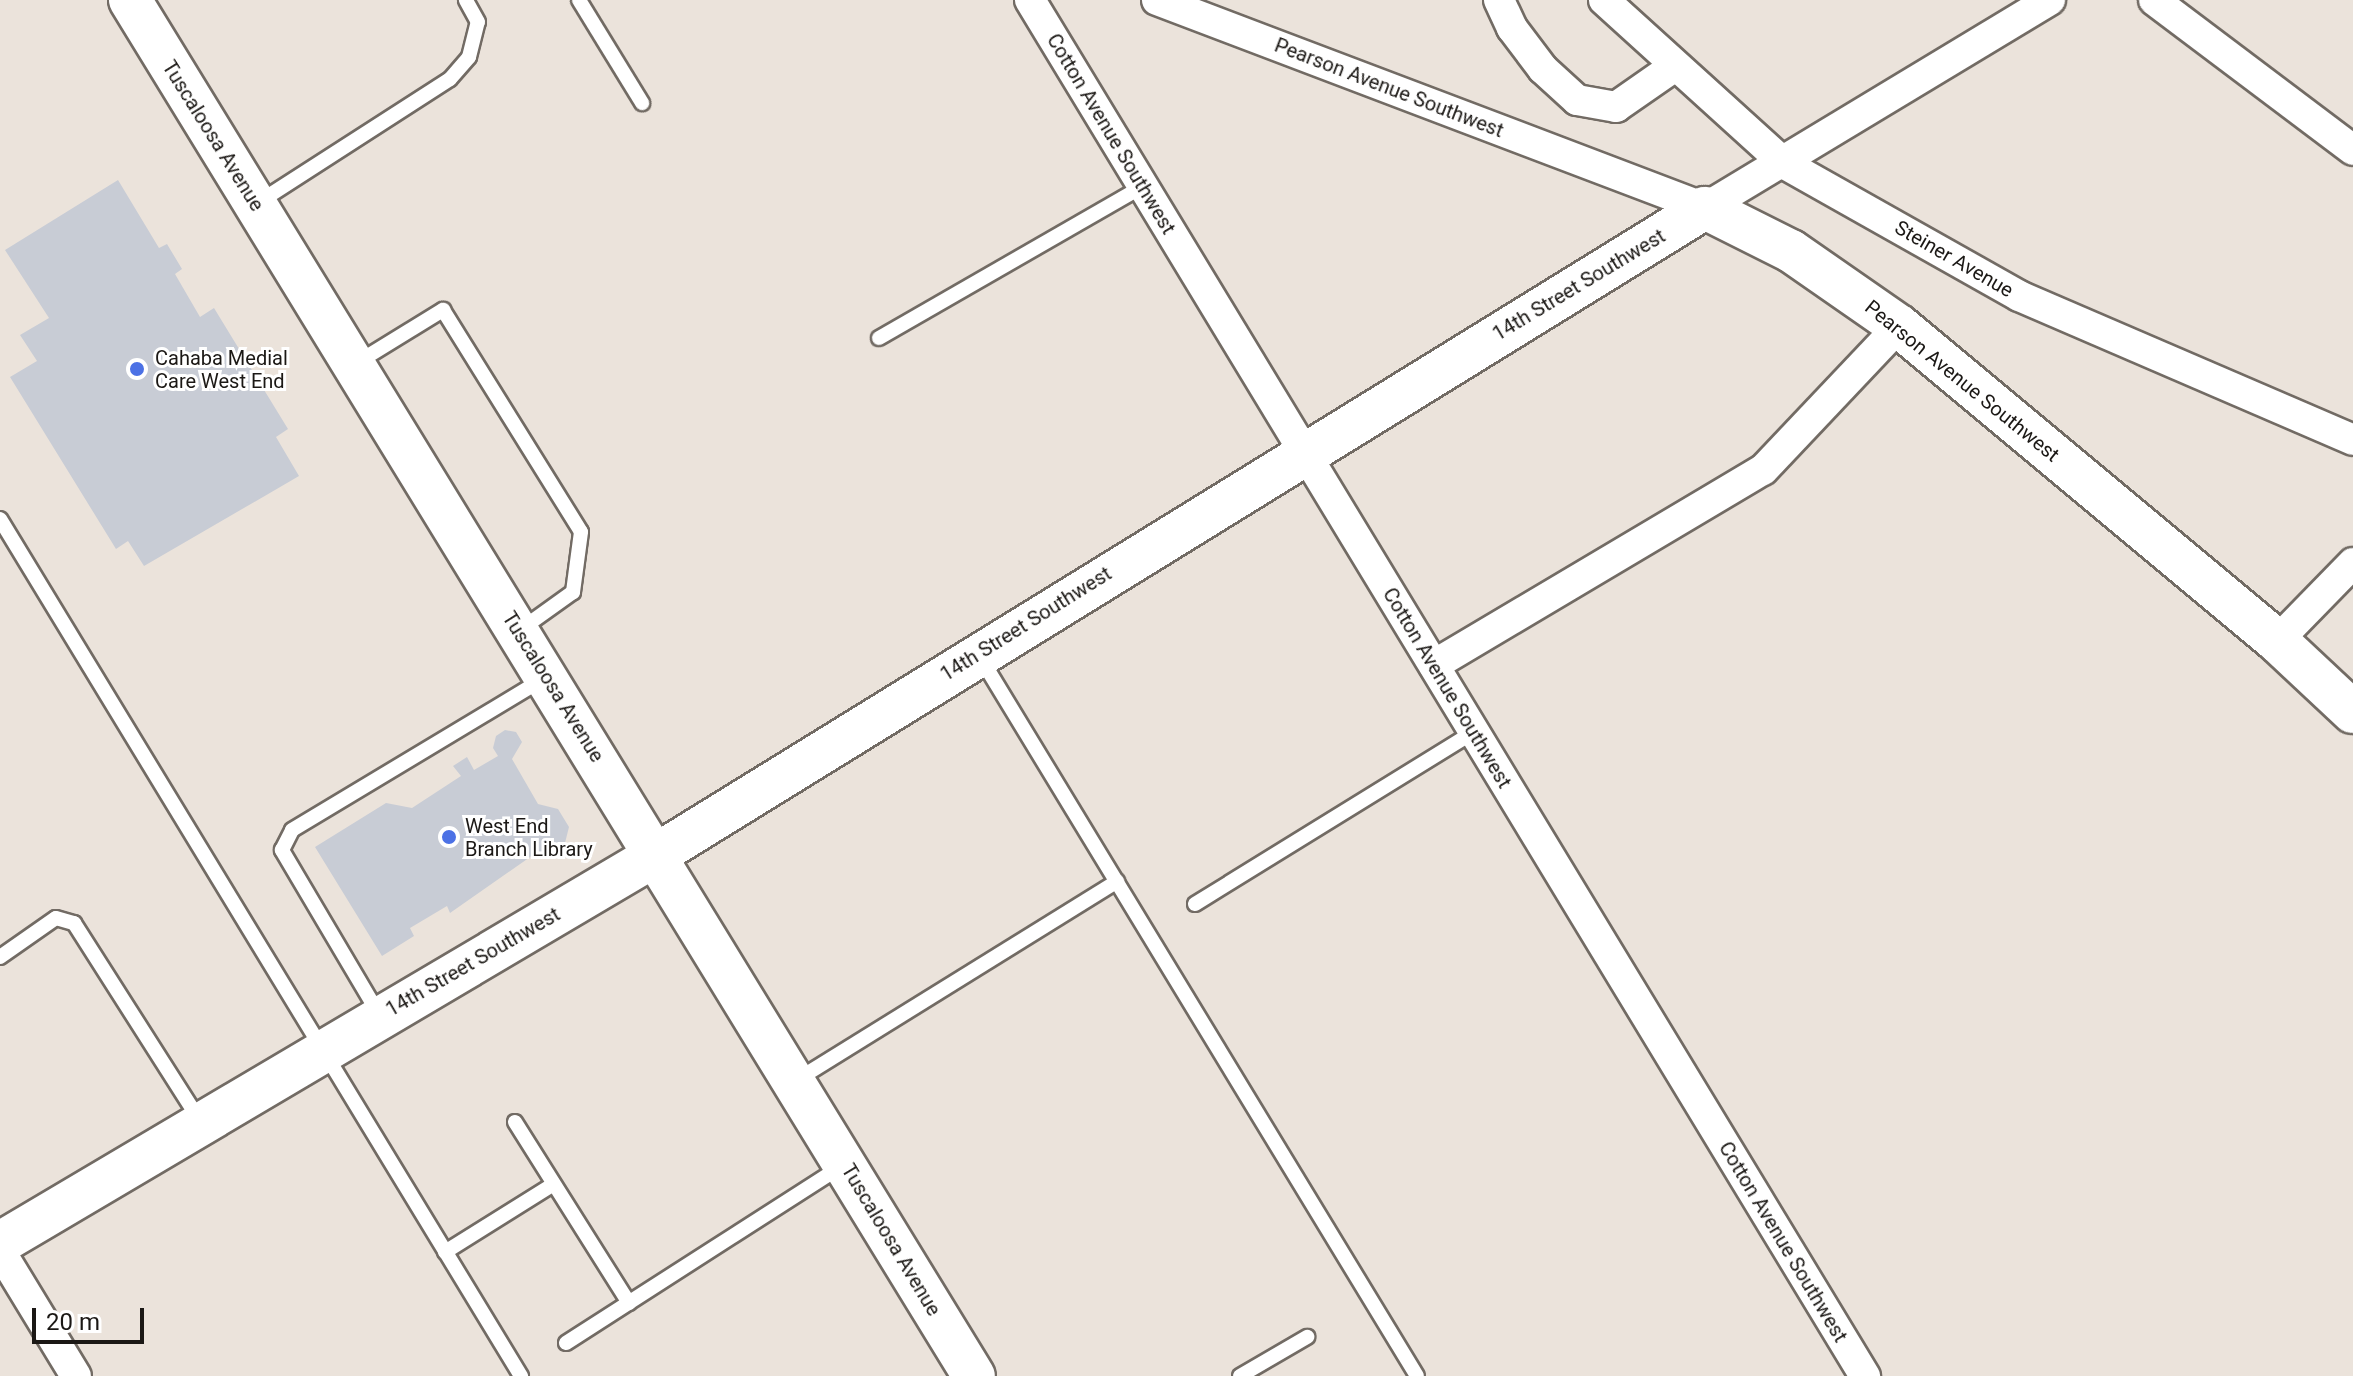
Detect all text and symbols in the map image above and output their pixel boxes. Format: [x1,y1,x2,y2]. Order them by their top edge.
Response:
street label: Cotton Avenue Southwest [1042,29,1180,239]
street label: Pearson Avenue Southwest [1271,33,1507,143]
street label: Tuscaloosa Avenue [157,56,269,216]
street label: Steiner Avenue [1891,215,2017,303]
street label: 14th Street Southwest [1488,224,1670,346]
street label: Pearson Avenue Southwest [1860,295,2064,467]
place label: Cahaba Medial Care West End [155,346,288,393]
marker: Cahaba Medial Care West End [126,358,148,380]
street label: 14th Street Southwest [936,562,1116,686]
street label: Cotton Avenue Southwest [1378,583,1516,793]
street label: Tuscaloosa Avenue [497,607,609,767]
place label: West End Branch Library [465,814,593,861]
marker: West End Branch Library [440,828,458,846]
street label: 14th Street Southwest [382,902,564,1022]
street label: Cotton Avenue Southwest [1714,1137,1852,1347]
street label: Tuscaloosa Avenue [836,1160,946,1320]
scale bar [36,1292,148,1342]
text: 20 m [46,1308,100,1336]

